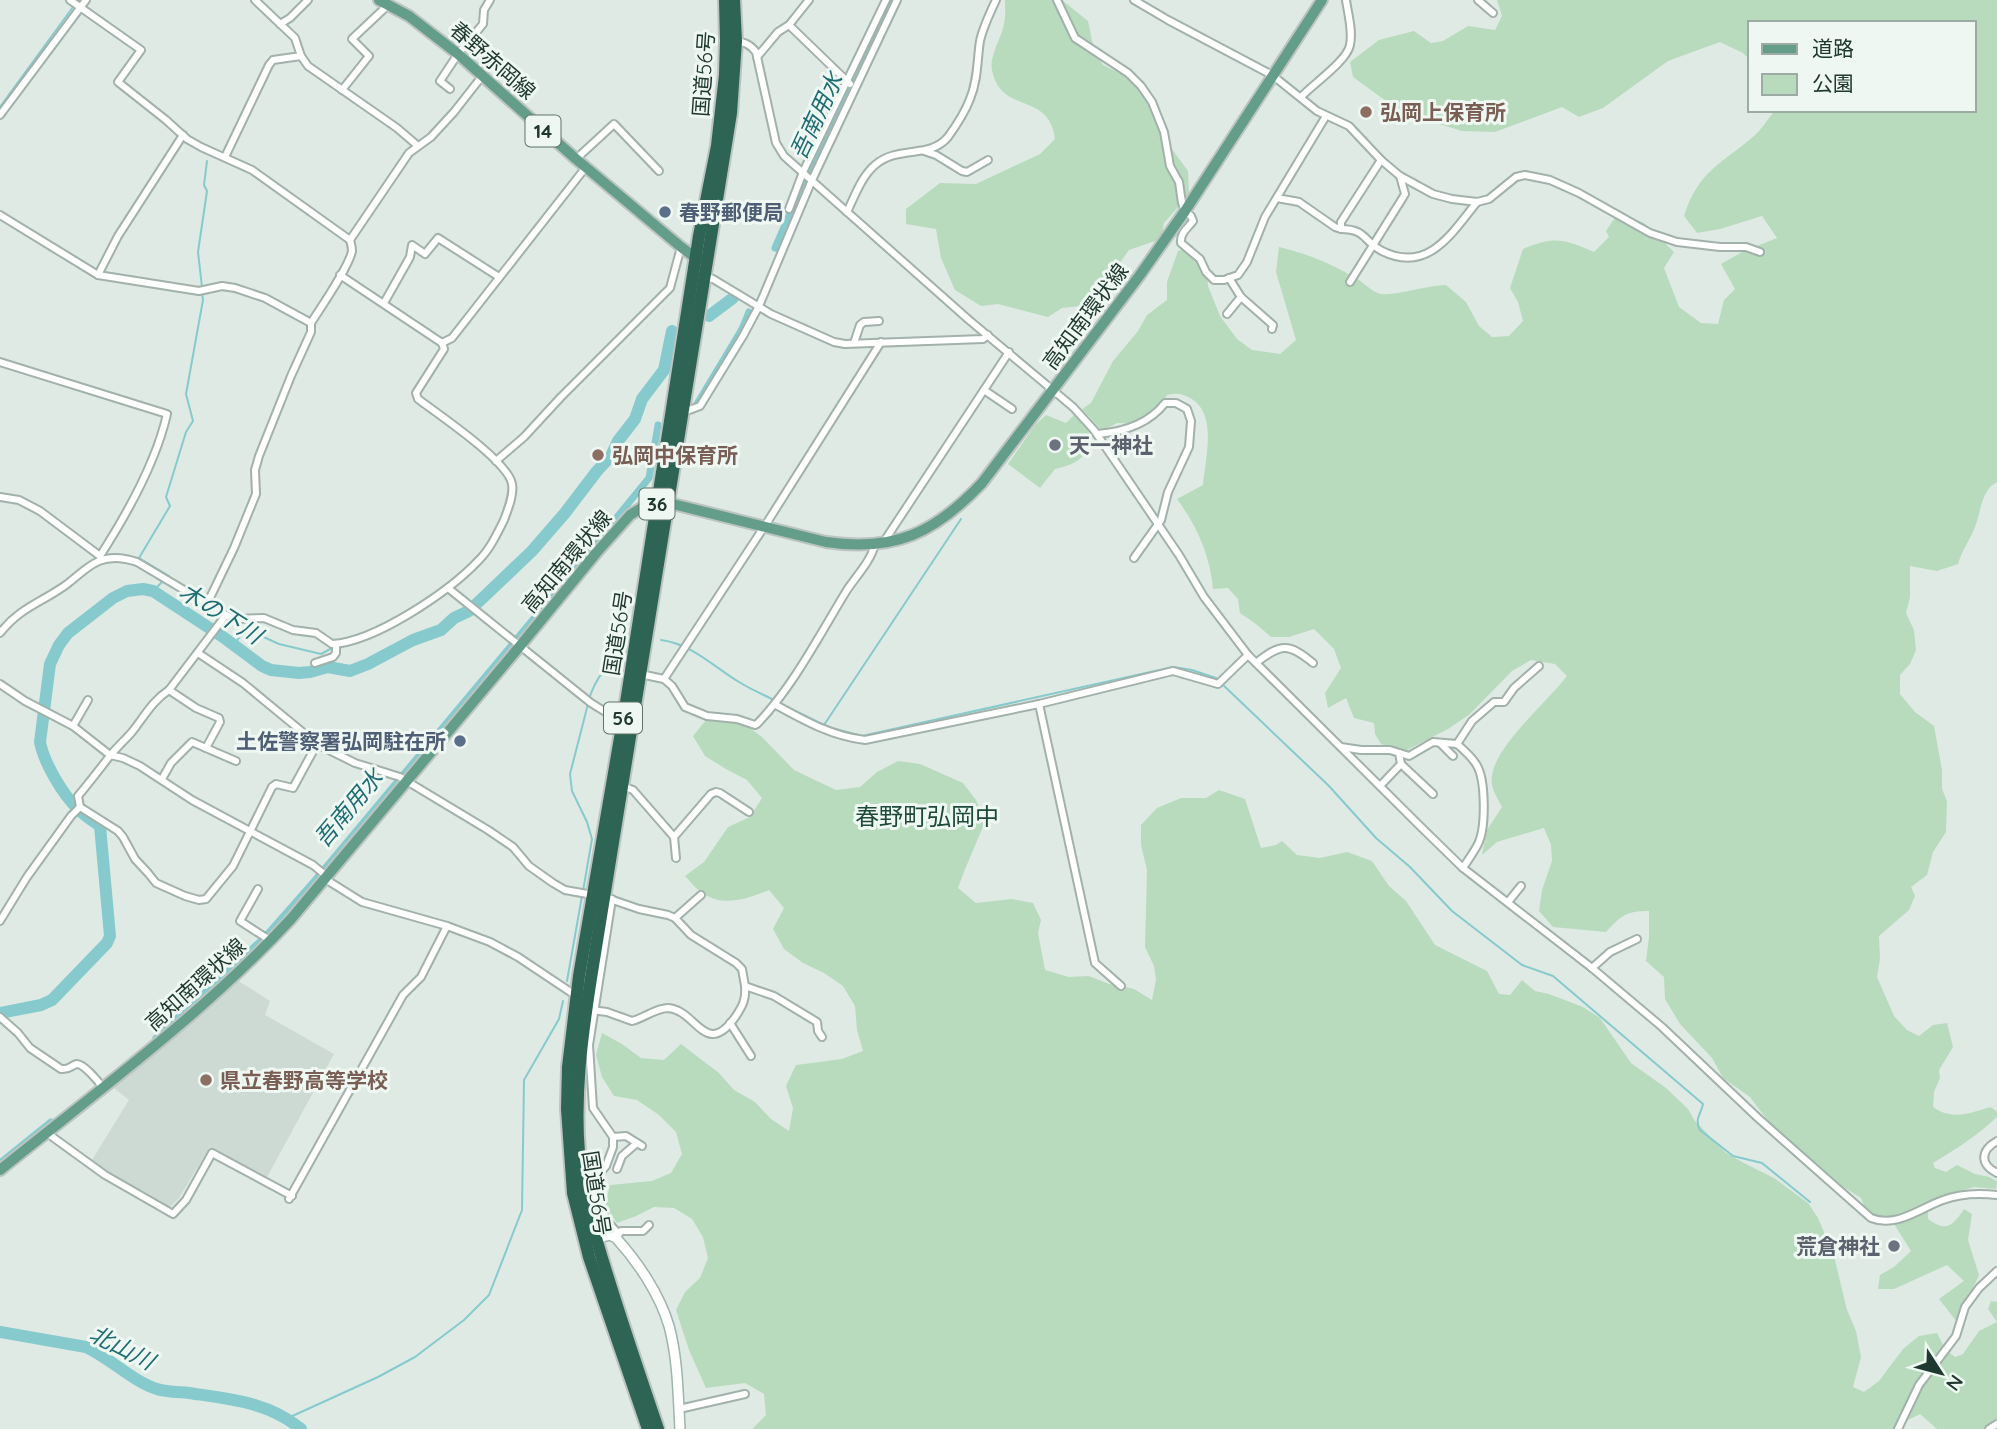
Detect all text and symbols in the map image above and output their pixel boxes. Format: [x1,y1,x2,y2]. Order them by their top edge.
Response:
street label: 春野赤岡線 [445,16,541,104]
legend [1748,21,1976,112]
street label: 国道56号 [687,30,719,118]
text: 道路 [1812,35,1854,61]
water label: 吾南用水 [783,65,850,164]
text: 公園 [1812,70,1854,96]
place label: 弘岡上保育所 [1380,99,1506,125]
marker: 弘岡上保育所 [1358,104,1374,120]
road number: 14 [526,116,560,146]
place label: 春野郵便局 [679,199,784,225]
marker: 春野郵便局 [657,204,673,220]
street label: 高知南環状線 [1037,258,1133,374]
place label: 天一神社 [1069,432,1153,458]
marker: 天一神社 [1047,437,1063,453]
place label: 弘岡中保育所 [612,442,738,468]
marker: 弘岡中保育所 [590,447,606,463]
road number: 36 [640,489,674,520]
street label: 高知南環状線 [516,504,616,618]
water label: 木の下川 [174,576,270,651]
street label: 国道56号 [597,589,637,677]
road number: 56 [604,702,642,734]
place label: 土佐警察署弘岡駐在所 [236,728,446,754]
marker: 土佐警察署弘岡駐在所 [452,733,468,749]
water label: 吾南用水 [307,761,391,853]
district label: 春野町弘岡中 [855,801,999,831]
street label: 高知南環状線 [139,932,251,1036]
place label: 県立春野高等学校 [220,1067,388,1093]
marker: 県立春野高等学校 [198,1072,214,1088]
street label: 国道56号 [577,1149,617,1237]
place label: 荒倉神社 [1796,1233,1880,1259]
marker: 荒倉神社 [1886,1238,1902,1254]
water label: 北山川 [85,1318,162,1377]
north arrow [1906,1338,1976,1408]
text: N [1941,1370,1969,1396]

